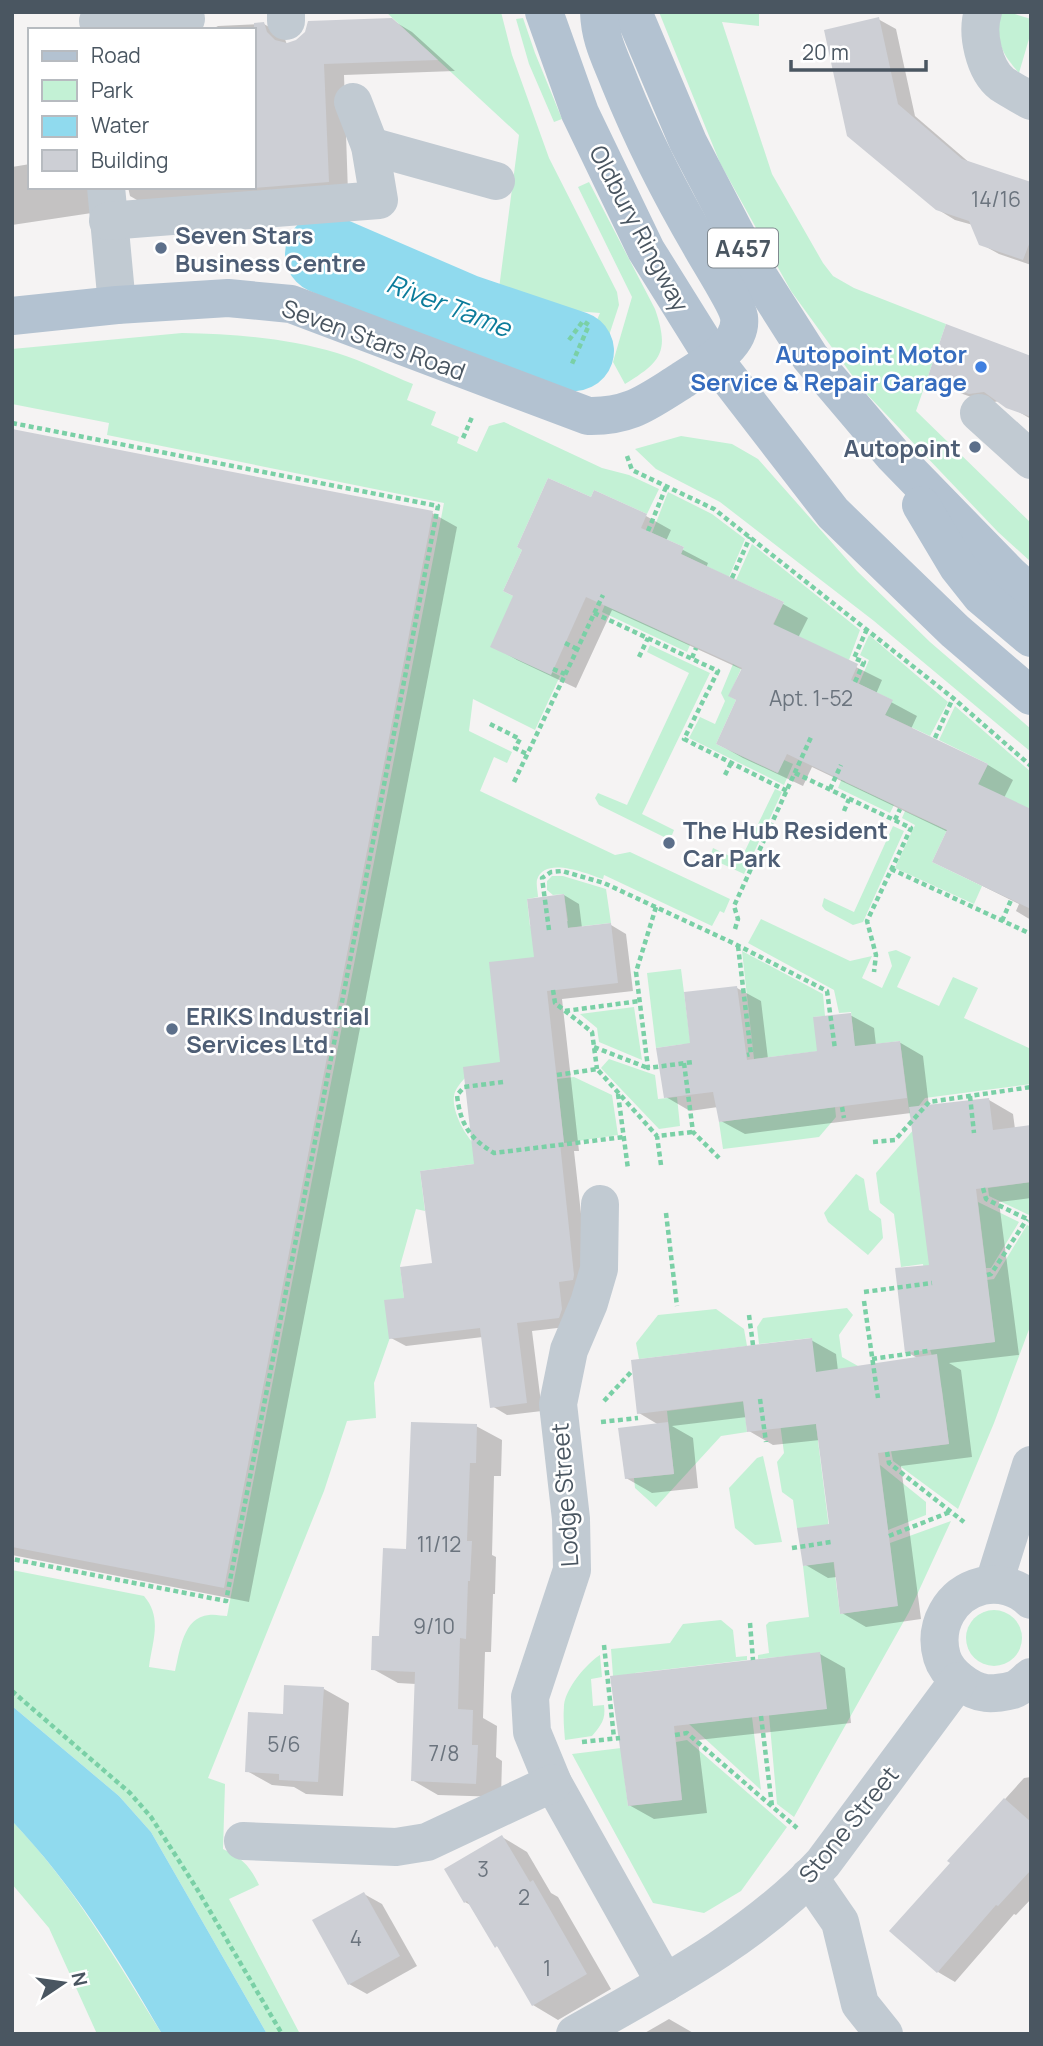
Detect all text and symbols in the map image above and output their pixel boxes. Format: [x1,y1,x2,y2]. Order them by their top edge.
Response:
legend [28,28,256,189]
scale bar [791,28,926,72]
text: 20 m [802,38,849,66]
text: Road [91,41,141,69]
text: Park [91,76,133,104]
text: Water [91,111,150,139]
street label: Oldbury Ringway [582,139,698,317]
text: Building [91,146,168,174]
house number: 14/16 [971,185,1021,213]
place label: Seven Stars Business Centre [175,218,366,279]
road number: A457 [708,229,778,268]
marker: Seven Stars Business Centre [153,240,169,256]
water label: River Tame [382,265,518,346]
street label: Seven Stars Road [278,290,470,388]
place label: Autopoint Motor Service & Repair Garage [690,337,967,398]
marker: Autopoint Motor Service & Repair Garage [973,359,989,375]
place label: Autopoint [844,431,961,464]
marker: Autopoint [967,439,983,455]
house number: Apt. 1-52 [769,684,853,712]
place label: The Hub Resident Car Park [683,813,888,874]
marker: The Hub Resident Car Park [661,835,677,851]
place label: ERIKS Industrial Services Ltd. [186,999,370,1060]
marker: ERIKS Industrial Services Ltd. [164,1021,180,1037]
street label: Lodge Street [543,1422,585,1568]
house number: 11/12 [417,1530,461,1558]
house number: 9/10 [413,1612,455,1640]
house number: 5/6 [267,1730,301,1758]
house number: 7/8 [429,1739,459,1767]
street label: Stone Street [791,1759,905,1889]
house number: 3 [477,1855,489,1883]
house number: 2 [518,1883,530,1911]
house number: 4 [350,1924,362,1952]
north arrow [28,1948,98,2018]
house number: 1 [543,1954,551,1982]
text: N [65,1970,94,1989]

